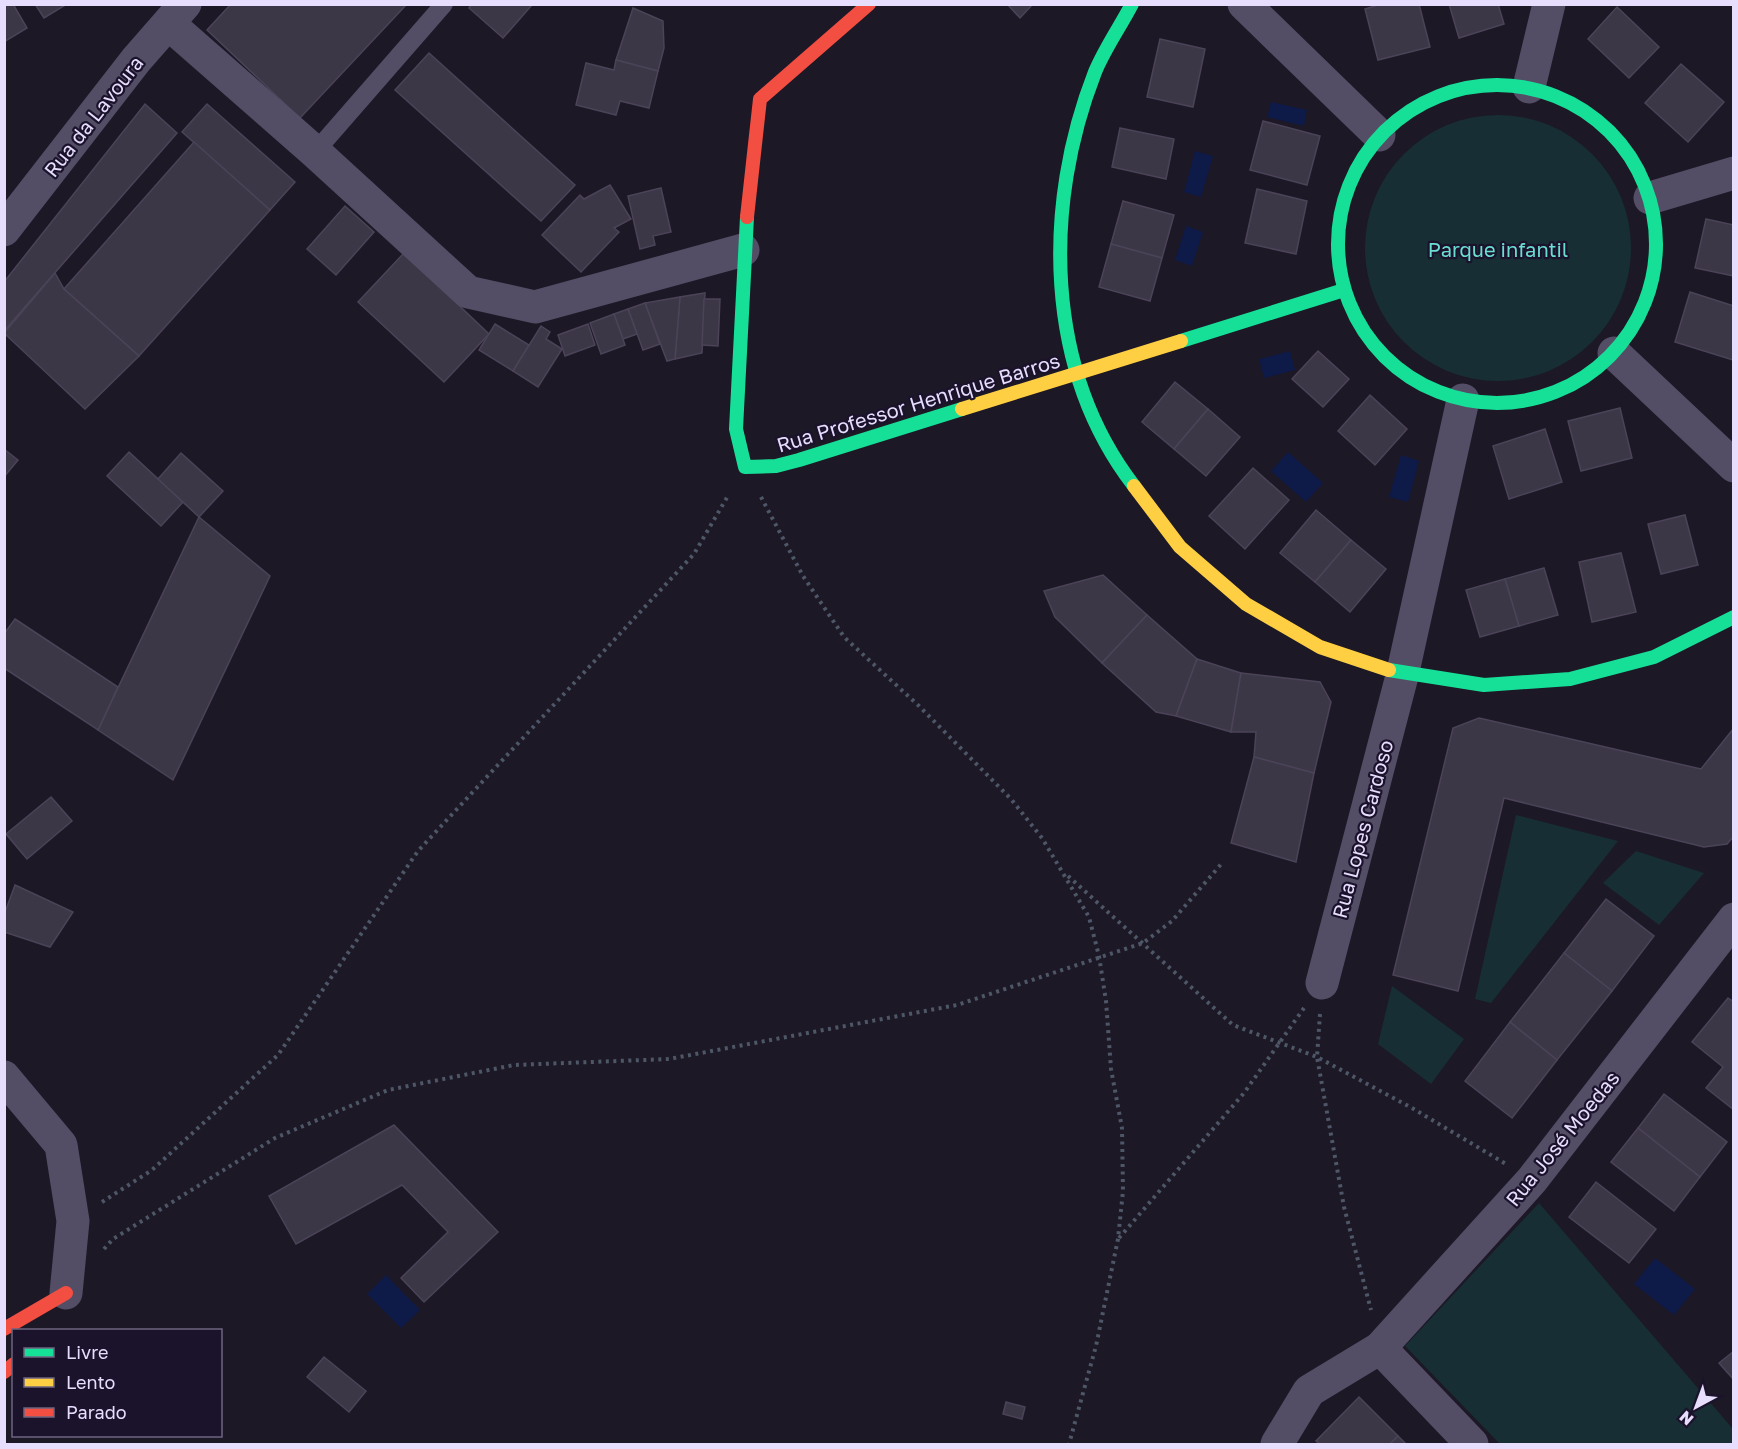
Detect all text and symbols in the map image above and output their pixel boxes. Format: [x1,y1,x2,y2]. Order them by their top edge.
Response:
street label: Rua da Lavoura [38,51,148,181]
park label: Parque infantil [1428,237,1568,261]
street label: Rua Professor Henrique Barros [774,347,1062,457]
street label: Rua Lopes Cardoso [1327,737,1397,921]
street label: Rua José Moedas [1500,1066,1624,1210]
legend [12,1329,222,1437]
text: Livre [66,1341,108,1363]
text: Lento [66,1371,115,1393]
north arrow [1666,1377,1726,1437]
text: Parado [66,1401,127,1423]
text: N [1675,1407,1697,1430]

